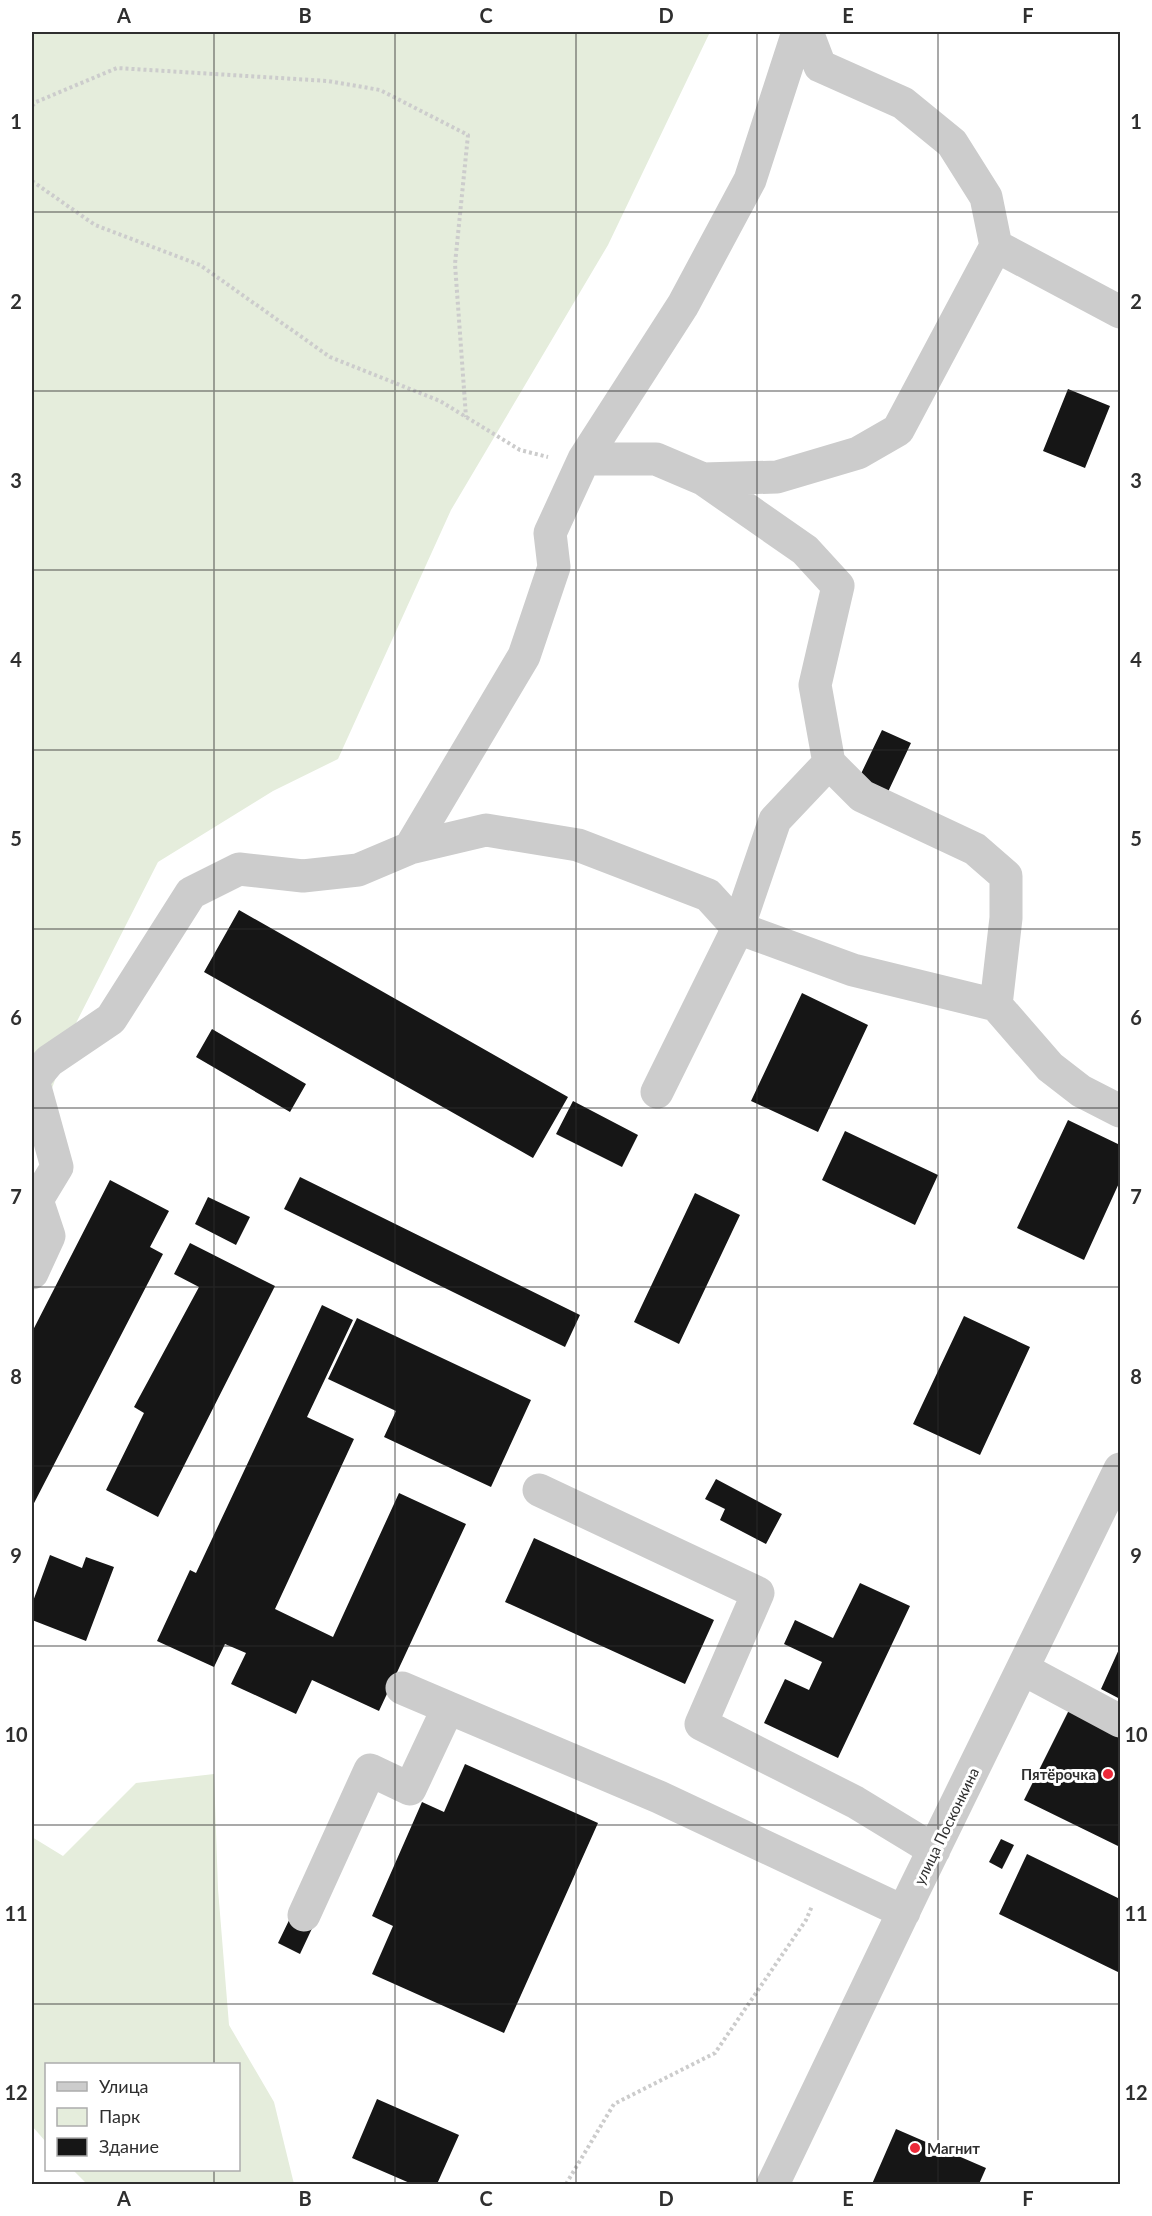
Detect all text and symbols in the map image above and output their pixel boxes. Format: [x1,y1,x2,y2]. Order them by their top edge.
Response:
text: A [116,3,131,27]
text: B [298,3,312,27]
text: C [479,3,493,27]
text: D [658,3,674,27]
text: E [842,3,854,27]
text: F [1022,3,1034,27]
text: 1 [10,109,22,133]
text: 1 [1130,109,1142,133]
text: 2 [10,289,22,313]
text: 2 [1130,289,1142,313]
text: 3 [10,468,22,492]
text: 3 [1130,468,1142,492]
text: 4 [10,647,22,671]
text: 4 [1130,647,1142,671]
text: 5 [10,826,22,850]
text: 5 [1130,826,1142,850]
text: 6 [10,1005,22,1029]
text: 6 [1130,1005,1142,1029]
text: 7 [10,1184,22,1208]
text: 7 [1130,1184,1142,1208]
text: 8 [10,1364,22,1388]
text: 8 [1130,1364,1142,1388]
text: 9 [10,1543,22,1567]
text: 9 [1130,1543,1142,1567]
text: 10 [4,1722,28,1746]
text: 10 [1124,1722,1148,1746]
street label: улица Посконкина [910,1765,982,1887]
place label: Пятёрочка [1021,1765,1096,1783]
marker: Пятёрочка [1101,1767,1115,1781]
text: 11 [4,1901,28,1925]
text: 11 [1124,1901,1148,1925]
legend [45,2063,240,2171]
text: Улица [99,2075,149,2097]
text: 12 [4,2080,28,2104]
text: 12 [1124,2080,1148,2104]
text: Парк [99,2105,141,2127]
text: Здание [99,2135,159,2157]
place label: Магнит [927,2139,980,2157]
marker: Магнит [908,2141,922,2155]
text: A [116,2186,131,2210]
text: B [298,2186,312,2210]
text: C [479,2186,493,2210]
text: D [658,2186,674,2210]
text: E [842,2186,854,2210]
text: F [1022,2186,1034,2210]

